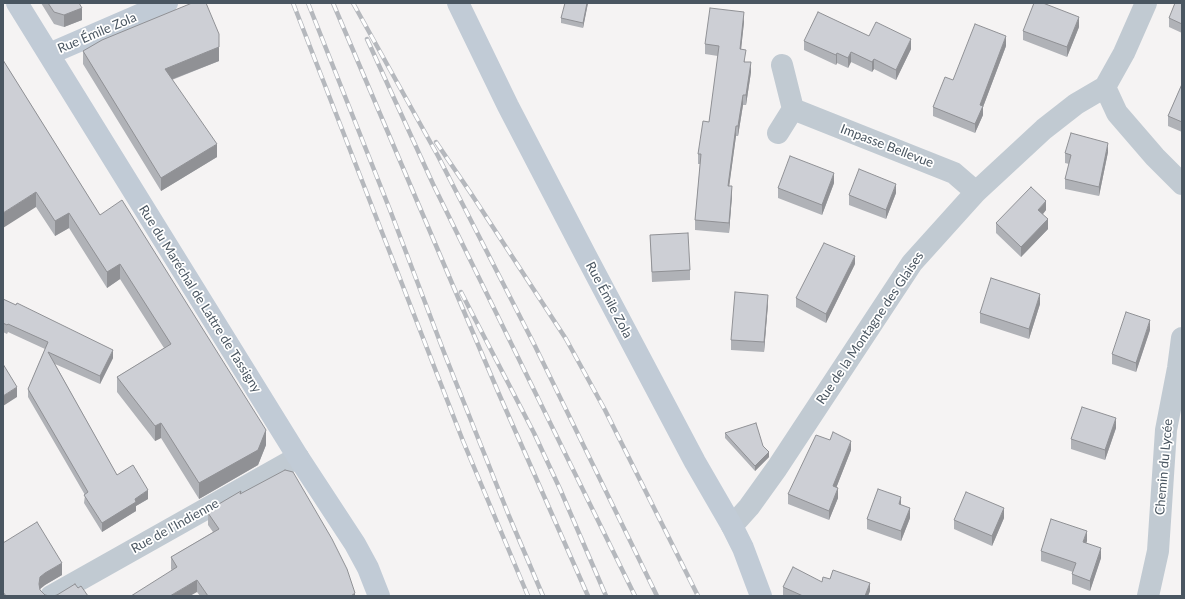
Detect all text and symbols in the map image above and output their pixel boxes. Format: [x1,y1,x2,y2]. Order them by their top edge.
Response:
street label: Rue Émile Zola [55,9,139,57]
street label: Impasse Bellevue [838,121,936,171]
street label: Rue du Maréchal de Lattre de Tassigny [136,202,264,396]
street label: Rue de la Montagne des Glaises [813,249,927,407]
street label: Rue Émile Zola [582,259,636,341]
street label: Chemin du Lycée [1152,418,1176,516]
street label: Rue de l'Indienne [128,495,222,557]

